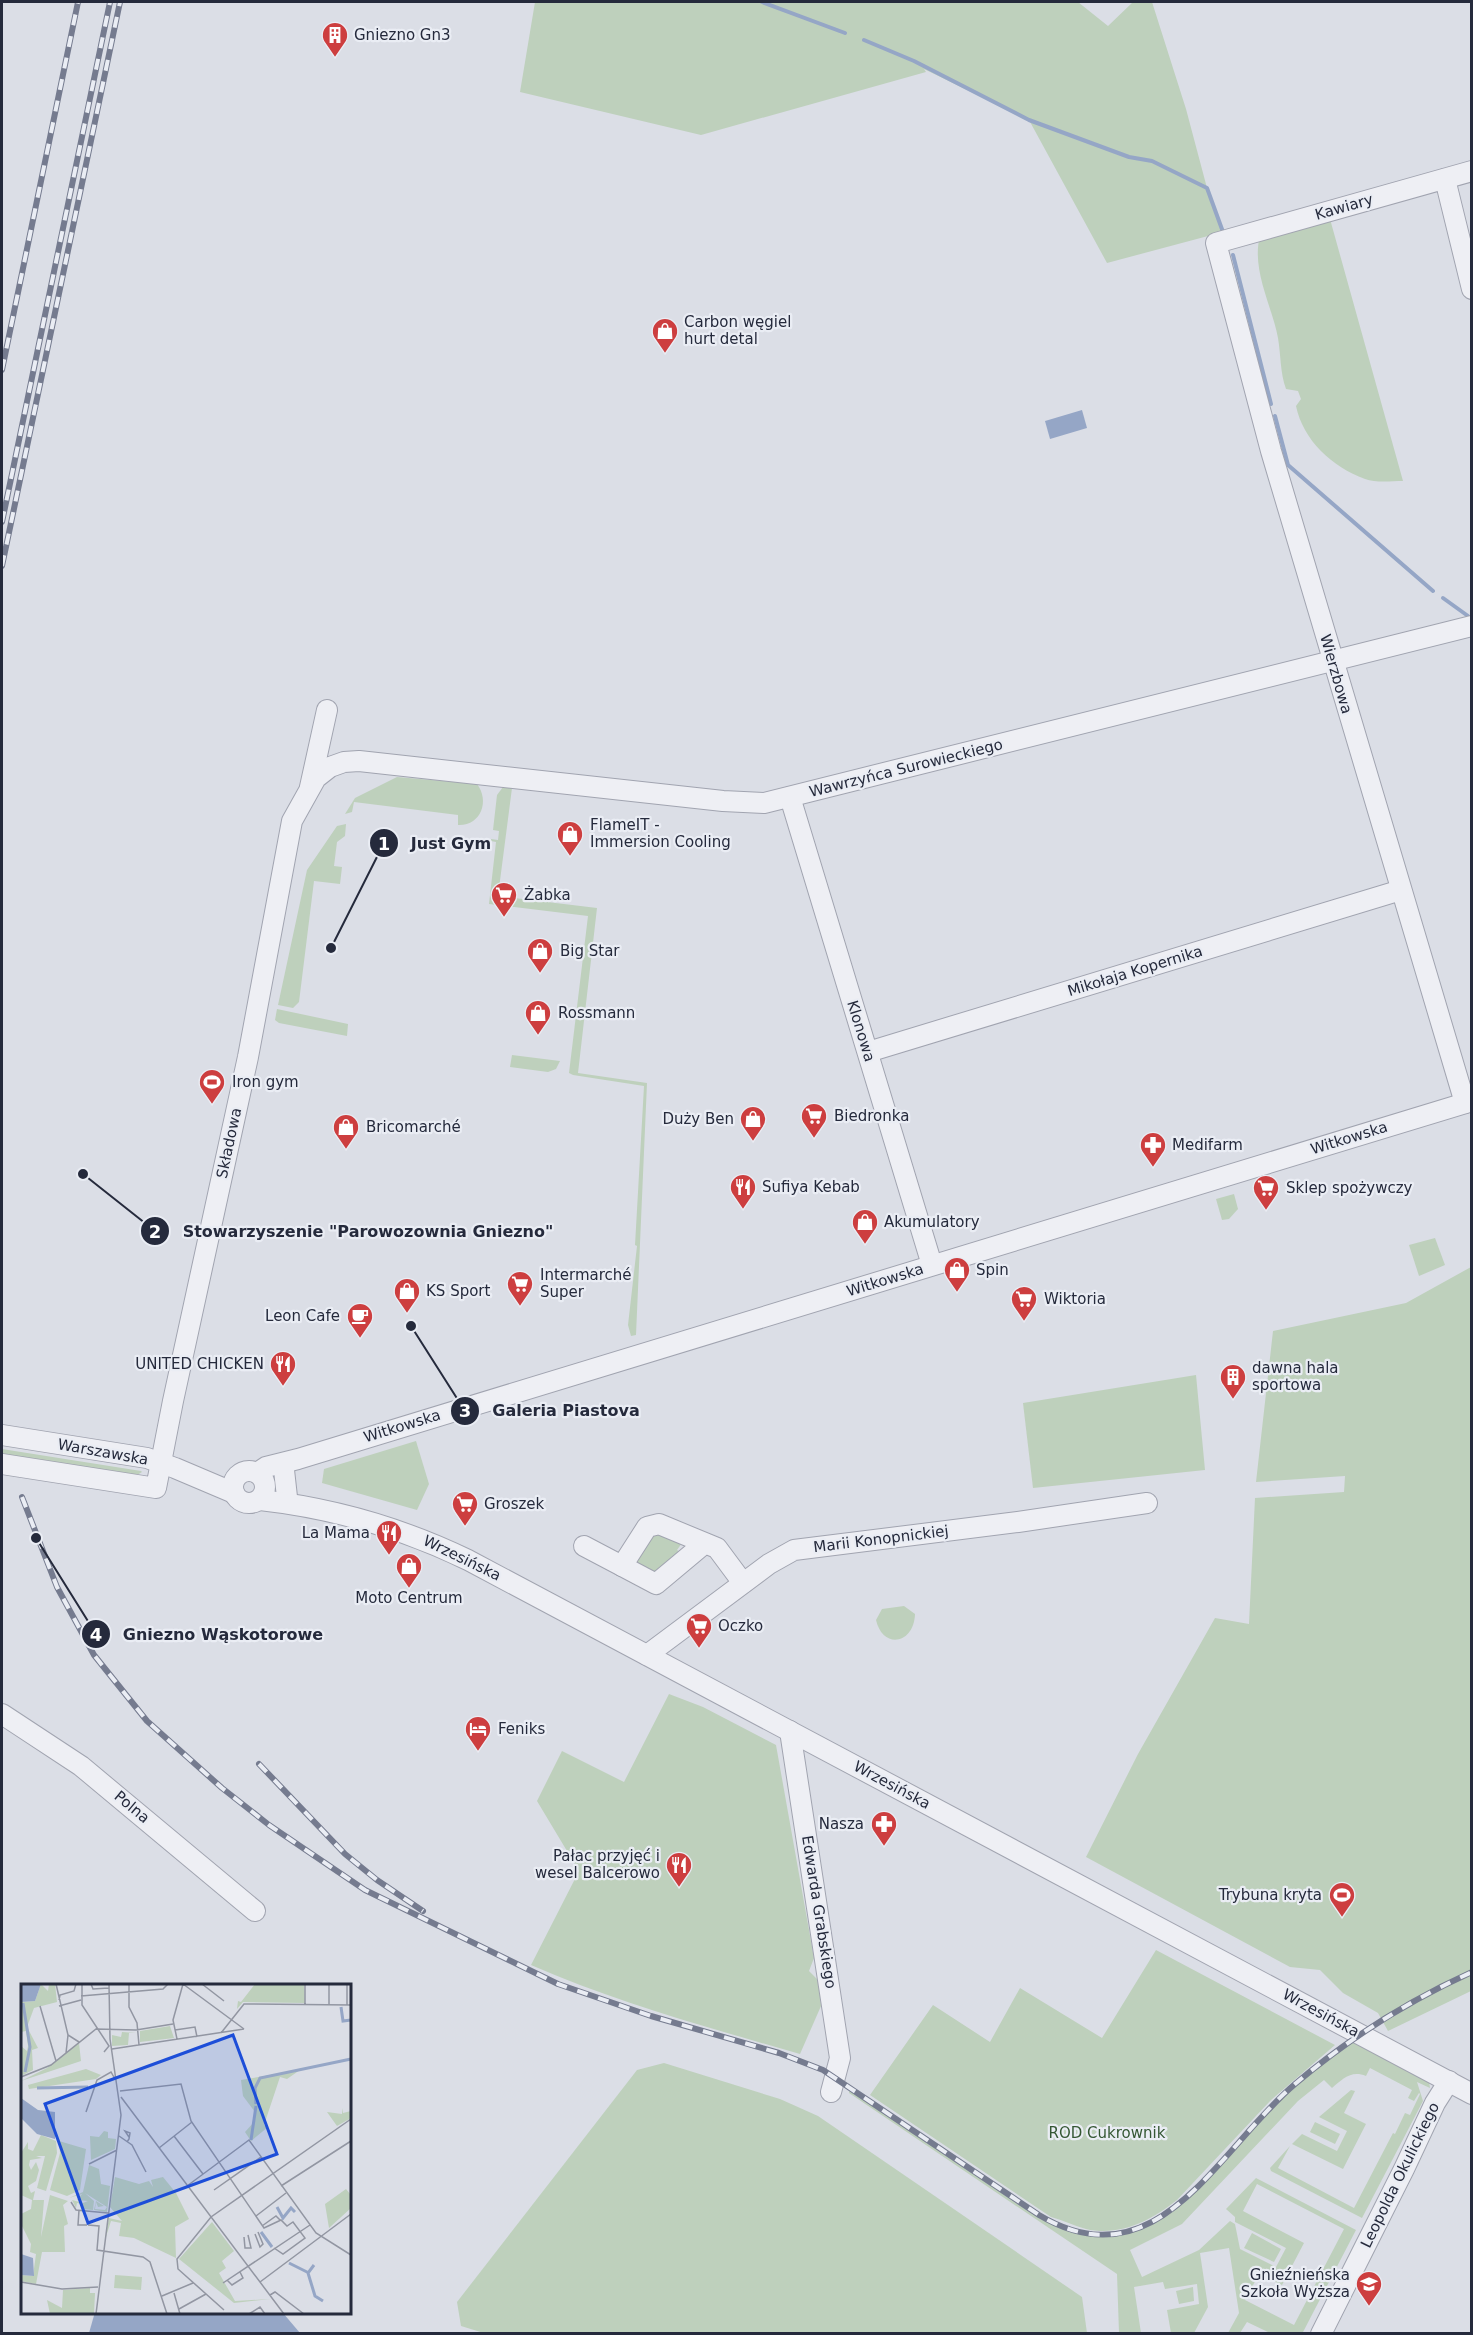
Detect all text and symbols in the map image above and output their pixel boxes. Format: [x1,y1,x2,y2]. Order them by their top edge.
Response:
building icon: Gniezno Gn3 [320,20,350,58]
place label: Gniezno Gn3 [354,26,451,44]
street label: Kawiary [1313,190,1375,224]
place label: Carbon węgiel hurt detal [684,313,791,348]
shop icon: Carbon węgiel hurt detal [650,316,680,354]
street label: Wierzbowa [1316,632,1356,716]
street label: Wawrzyńca Surowieckiego [807,735,1005,801]
place label: FlameIT - Immersion Cooling [590,816,731,851]
shop icon: FlameIT - Immersion Cooling [555,819,585,857]
callout: Just Gym [369,826,503,860]
text: 1 [378,833,390,854]
text: Just Gym [410,834,491,853]
supermarket icon: Żabka [489,880,519,918]
place label: Żabka [524,885,571,904]
shop icon: Big Star [525,936,555,974]
place label: Big Star [560,942,620,960]
street label: Mikołaja Kopernika [1065,942,1205,1000]
shop icon: Rossmann [523,998,553,1036]
street label: Klonowa [843,998,879,1064]
place label: Rossmann [558,1004,635,1022]
sports icon: Iron gym [197,1067,227,1105]
place label: Iron gym [232,1073,299,1091]
supermarket icon: Biedronka [799,1101,829,1139]
shop icon: Duży Ben [738,1104,768,1142]
street label: Składowa [213,1106,245,1180]
place label: Biedronka [834,1107,909,1125]
place label: Duży Ben [662,1110,734,1128]
shop icon: Bricomarché [331,1112,361,1150]
place label: Bricomarché [366,1118,461,1136]
street label: Witkowska [1308,1118,1390,1158]
pharmacy icon: Medifarm [1138,1130,1168,1168]
place label: Medifarm [1172,1136,1243,1154]
restaurant icon: Sufiya Kebab [728,1172,758,1210]
supermarket icon: Sklep spożywczy [1251,1173,1281,1211]
place label: Sufiya Kebab [762,1178,860,1196]
place label: Sklep spożywczy [1286,1179,1413,1197]
shop icon: Akumulatory [850,1207,880,1245]
place label: Akumulatory [884,1213,980,1231]
callout: Stowarzyszenie "Parowozownia Gniezno" [140,1214,565,1248]
text: 2 [149,1221,161,1242]
text: Stowarzyszenie "Parowozownia Gniezno" [183,1222,553,1241]
shop icon: Spin [942,1255,972,1293]
street label: Witkowska [844,1260,926,1300]
place label: Spin [976,1261,1009,1279]
place label: Intermarché Super [540,1266,632,1301]
supermarket icon: Intermarché Super [505,1269,535,1307]
shop icon: KS Sport [392,1276,422,1314]
place label: KS Sport [426,1282,491,1300]
supermarket icon: Wiktoria [1009,1284,1039,1322]
place label: Wiktoria [1044,1290,1106,1308]
cafe icon: Leon Cafe [345,1301,375,1339]
place label: Leon Cafe [265,1307,340,1325]
restaurant icon: UNITED CHICKEN [268,1349,298,1387]
place label: UNITED CHICKEN [135,1355,264,1373]
place label: dawna hala sportowa [1252,1359,1339,1394]
building icon: dawna hala sportowa [1218,1362,1248,1400]
callout: Galeria Piastova [450,1394,652,1428]
text: 3 [459,1400,471,1421]
text: Galeria Piastova [492,1401,640,1420]
street label: Witkowska [361,1406,443,1446]
street label: Warszawska [56,1435,150,1469]
supermarket icon: Groszek [450,1489,480,1527]
place label: Groszek [484,1495,545,1513]
restaurant icon: La Mama [374,1518,404,1556]
street label: Marii Konopnickiej [812,1522,950,1556]
place label: La Mama [302,1524,370,1542]
street label: Wrzesińska [420,1531,504,1585]
shop icon: Moto Centrum [394,1551,424,1589]
place label: Moto Centrum [355,1589,463,1607]
supermarket icon: Oczko [684,1611,714,1649]
callout: Gniezno Wąskotorowe [81,1617,336,1651]
place label: Oczko [718,1617,763,1635]
text: 4 [90,1624,102,1645]
text: Gniezno Wąskotorowe [123,1625,323,1644]
hotel icon: Feniks [463,1714,493,1752]
place label: Feniks [498,1720,545,1738]
street label: Wrzesińska [851,1757,933,1813]
street label: Polna [111,1787,153,1827]
pharmacy icon: Nasza [869,1809,899,1847]
place label: Nasza [819,1815,864,1833]
street label: Edwarda Grabskiego [798,1834,840,1990]
place label: Pałac przyjęć i wesel Balcerowo [535,1847,660,1882]
restaurant icon: Pałac przyjęć i wesel Balcerowo [664,1850,694,1888]
sports icon: Trybuna kryta [1327,1880,1357,1918]
place label: Trybuna kryta [1218,1886,1322,1904]
inset map [21,1984,351,2314]
street label: Wrzesińska [1280,1985,1362,2041]
street label: Leopolda Okulickiego [1357,2099,1443,2251]
park label: ROD Cukrownik [1049,2124,1166,2142]
place label: Gnieźnieńska Szkoła Wyższa [1241,2266,1350,2301]
school or university icon: Gnieźnieńska Szkoła Wyższa [1354,2269,1384,2307]

